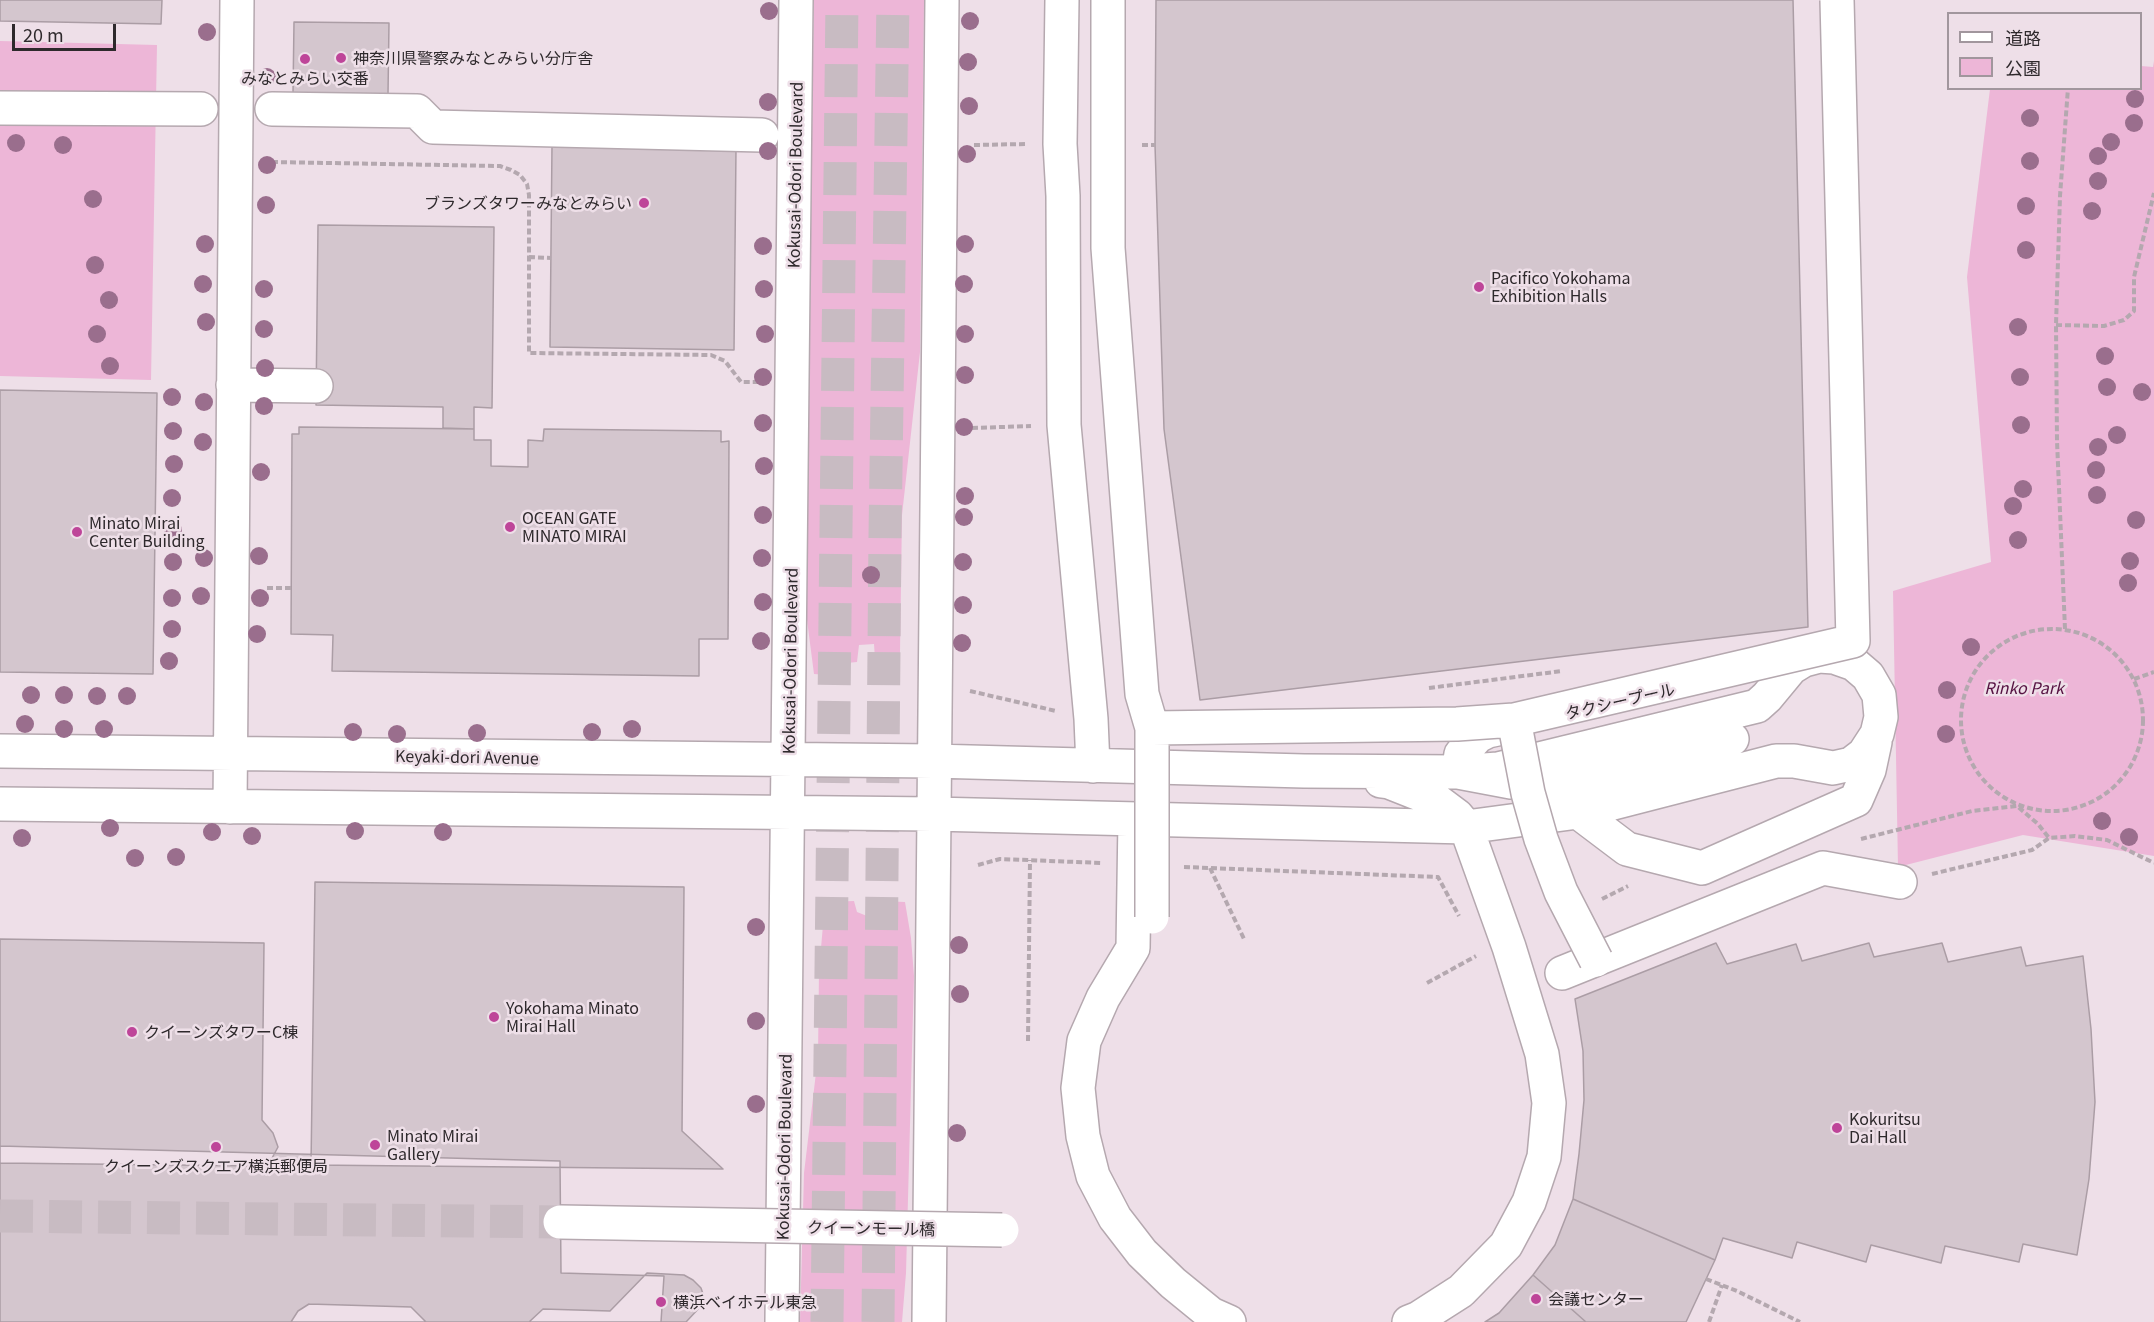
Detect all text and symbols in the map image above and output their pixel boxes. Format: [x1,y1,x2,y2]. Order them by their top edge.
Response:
scale bar [15,12,118,50]
legend [1947,12,2142,90]
text: 20 m [23,21,64,47]
text: 道路 [2005,24,2041,50]
place label: 神奈川県警察みなとみらい分庁舎 [353,48,593,68]
marker: 神奈川県警察みなとみらい分庁舎 [334,51,348,65]
marker: みなとみらい交番 [298,52,312,66]
text: 公園 [2005,54,2041,80]
place label: みなとみらい交番 [241,68,369,88]
street label: Kokusai-Odori Boulevard [784,82,806,268]
place label: ブランズタワーみなとみらい [424,193,632,213]
marker: ブランズタワーみなとみらい [637,196,651,210]
place label: Pacifico Yokohama Exhibition Halls [1491,268,1631,306]
marker: Pacifico Yokohama Exhibition Halls [1472,280,1486,294]
place label: OCEAN GATE MINATO MIRAI [522,508,627,546]
place label: Minato Mirai Center Building [89,513,205,551]
marker: OCEAN GATE MINATO MIRAI [503,520,517,534]
marker: Minato Mirai Center Building [70,525,84,539]
street label: Kokusai-Odori Boulevard [779,568,801,754]
park label: Rinko Park [1984,678,2064,698]
street label: タクシープール [1563,679,1677,723]
street label: Keyaki-dori Avenue [395,746,539,768]
place label: Yokohama Minato Mirai Hall [506,998,639,1036]
marker: Yokohama Minato Mirai Hall [487,1010,501,1024]
place label: クイーンズタワーC棟 [144,1022,298,1042]
marker: クイーンズタワーC棟 [125,1025,139,1039]
street label: Kokusai-Odori Boulevard [773,1054,795,1240]
place label: Kokuritsu Dai Hall [1849,1109,1921,1147]
marker: Kokuritsu Dai Hall [1830,1121,1844,1135]
place label: Minato Mirai Gallery [387,1126,478,1164]
marker: Minato Mirai Gallery [368,1138,382,1152]
marker: クイーンズスクエア横浜郵便局 [209,1140,223,1154]
place label: クイーンズスクエア横浜郵便局 [104,1156,328,1176]
street label: クイーンモール橋 [807,1217,935,1239]
place label: 会議センター [1548,1289,1644,1309]
place label: 横浜ベイホテル東急 [673,1292,817,1312]
marker: 会議センター [1529,1292,1543,1306]
marker: 横浜ベイホテル東急 [654,1295,668,1309]

